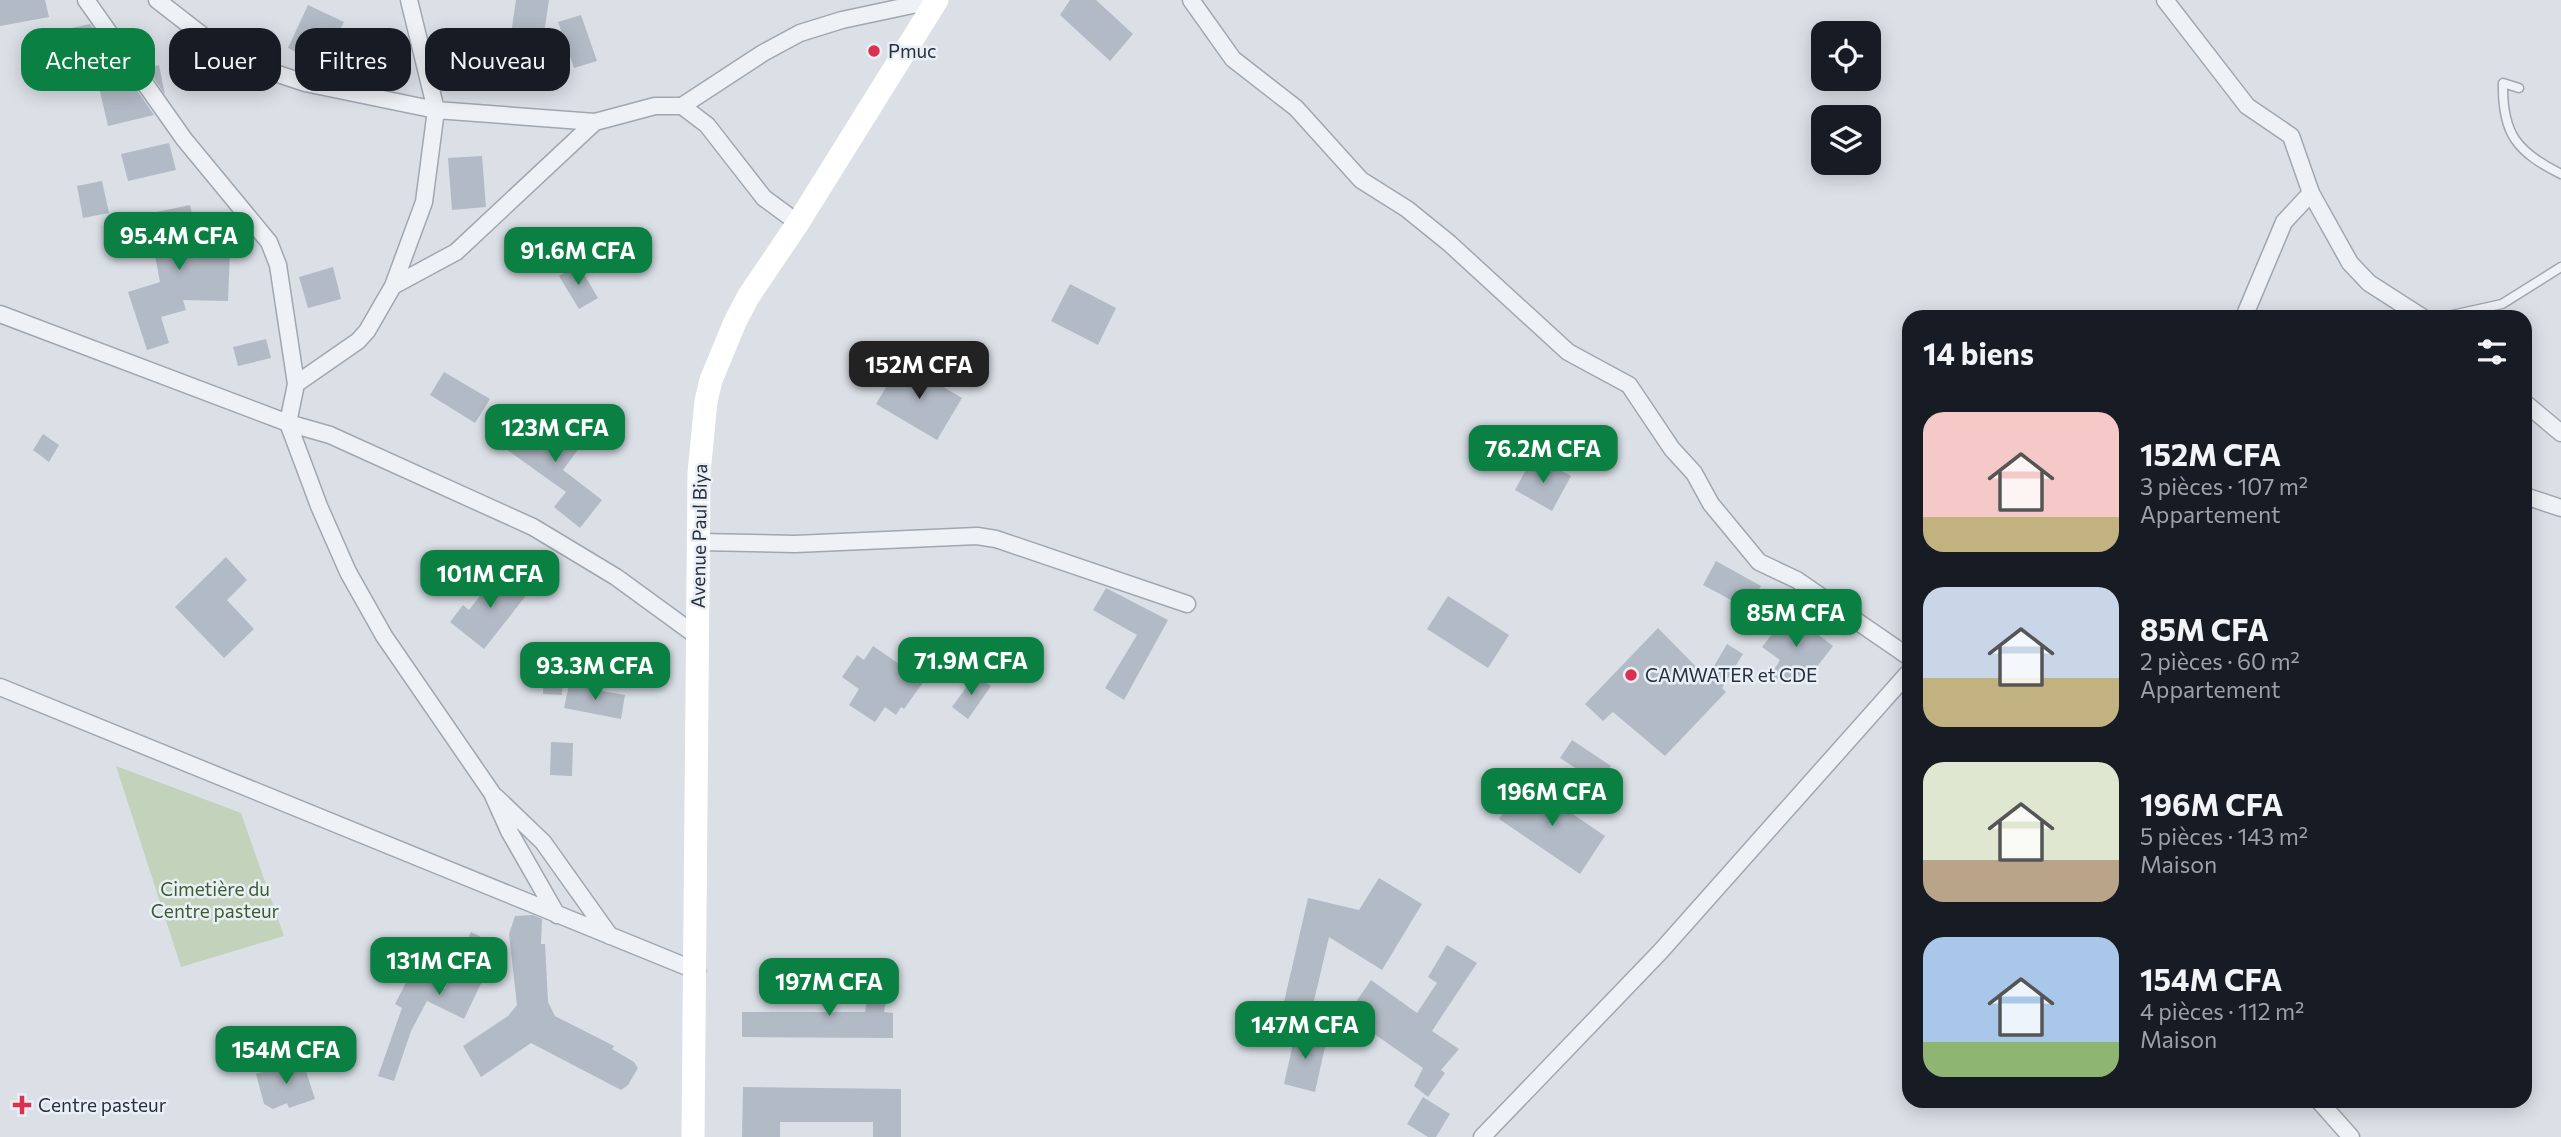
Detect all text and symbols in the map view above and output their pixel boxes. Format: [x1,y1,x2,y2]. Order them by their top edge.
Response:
map controls [1811,21,1881,175]
button: locate [1811,21,1881,91]
chip: Acheter [21,28,155,91]
chip: Louer [169,28,281,91]
chip: Filtres [295,28,411,91]
chip: Nouveau [425,28,570,91]
place label: Pmuc [888,39,937,62]
marker: Pmuc [866,43,882,59]
button: layers [1811,105,1881,175]
pin: 95.4M CFA [99,212,259,272]
text: 95.4M CFA [120,221,238,249]
pin: 91.6M CFA [498,228,658,287]
text: 91.6M CFA [520,236,636,264]
icon: filters [2473,333,2511,371]
text: 14 biens [1923,334,2034,371]
pin: 152M CFA [847,342,991,401]
text: 152M CFA [865,350,973,378]
pin: 123M CFA [483,405,627,464]
text: 123M CFA [501,413,609,441]
pin: 76.2M CFA [1463,426,1623,485]
text: 76.2M CFA [1485,434,1601,462]
text: 152M CFA [2140,435,2281,472]
icon: home [1979,440,2063,524]
street label: Avenue Paul Biya [686,463,711,609]
text: 3 pièces · 107 m² [2140,472,2308,500]
text: Appartement [2140,500,2281,528]
pin: 101M CFA [418,550,562,610]
text: 101M CFA [436,559,544,587]
pin: 85M CFA [1731,590,1861,649]
text: 85M CFA [1747,598,1845,626]
text: 85M CFA [2140,610,2269,647]
icon: home [1979,615,2063,699]
pin: 71.9M CFA [891,638,1051,697]
pin: 93.3M CFA [515,642,675,702]
text: 71.9M CFA [914,646,1028,674]
text: 2 pièces · 60 m² [2140,647,2300,675]
text: 93.3M CFA [536,651,654,679]
place label: CAMWATER et CDE [1645,663,1817,686]
marker: CAMWATER et CDE [1623,667,1639,683]
text: Appartement [2140,675,2281,703]
pin: 196M CFA [1480,768,1624,828]
text: 196M CFA [1497,777,1607,805]
text: 196M CFA [2140,785,2283,822]
icon: home [1979,790,2063,874]
text: 5 pièces · 143 m² [2140,822,2308,850]
text: Maison [2140,850,2217,878]
park label: Cimetière du Centre pasteur [151,877,280,922]
pin: 131M CFA [367,937,511,997]
text: 131M CFA [386,946,492,974]
pin: 197M CFA [757,958,901,1018]
text: 154M CFA [2140,960,2282,997]
icon: home [1979,965,2063,1049]
text: 197M CFA [775,967,883,995]
text: 4 pièces · 112 m² [2140,997,2304,1025]
pin: 147M CFA [1233,1002,1377,1061]
text: 147M CFA [1251,1010,1359,1038]
text: Maison [2140,1025,2217,1053]
pin: 154M CFA [214,1026,358,1086]
text: 154M CFA [231,1035,341,1063]
place label: Centre pasteur [38,1093,167,1116]
marker: Centre pasteur [12,1095,32,1115]

